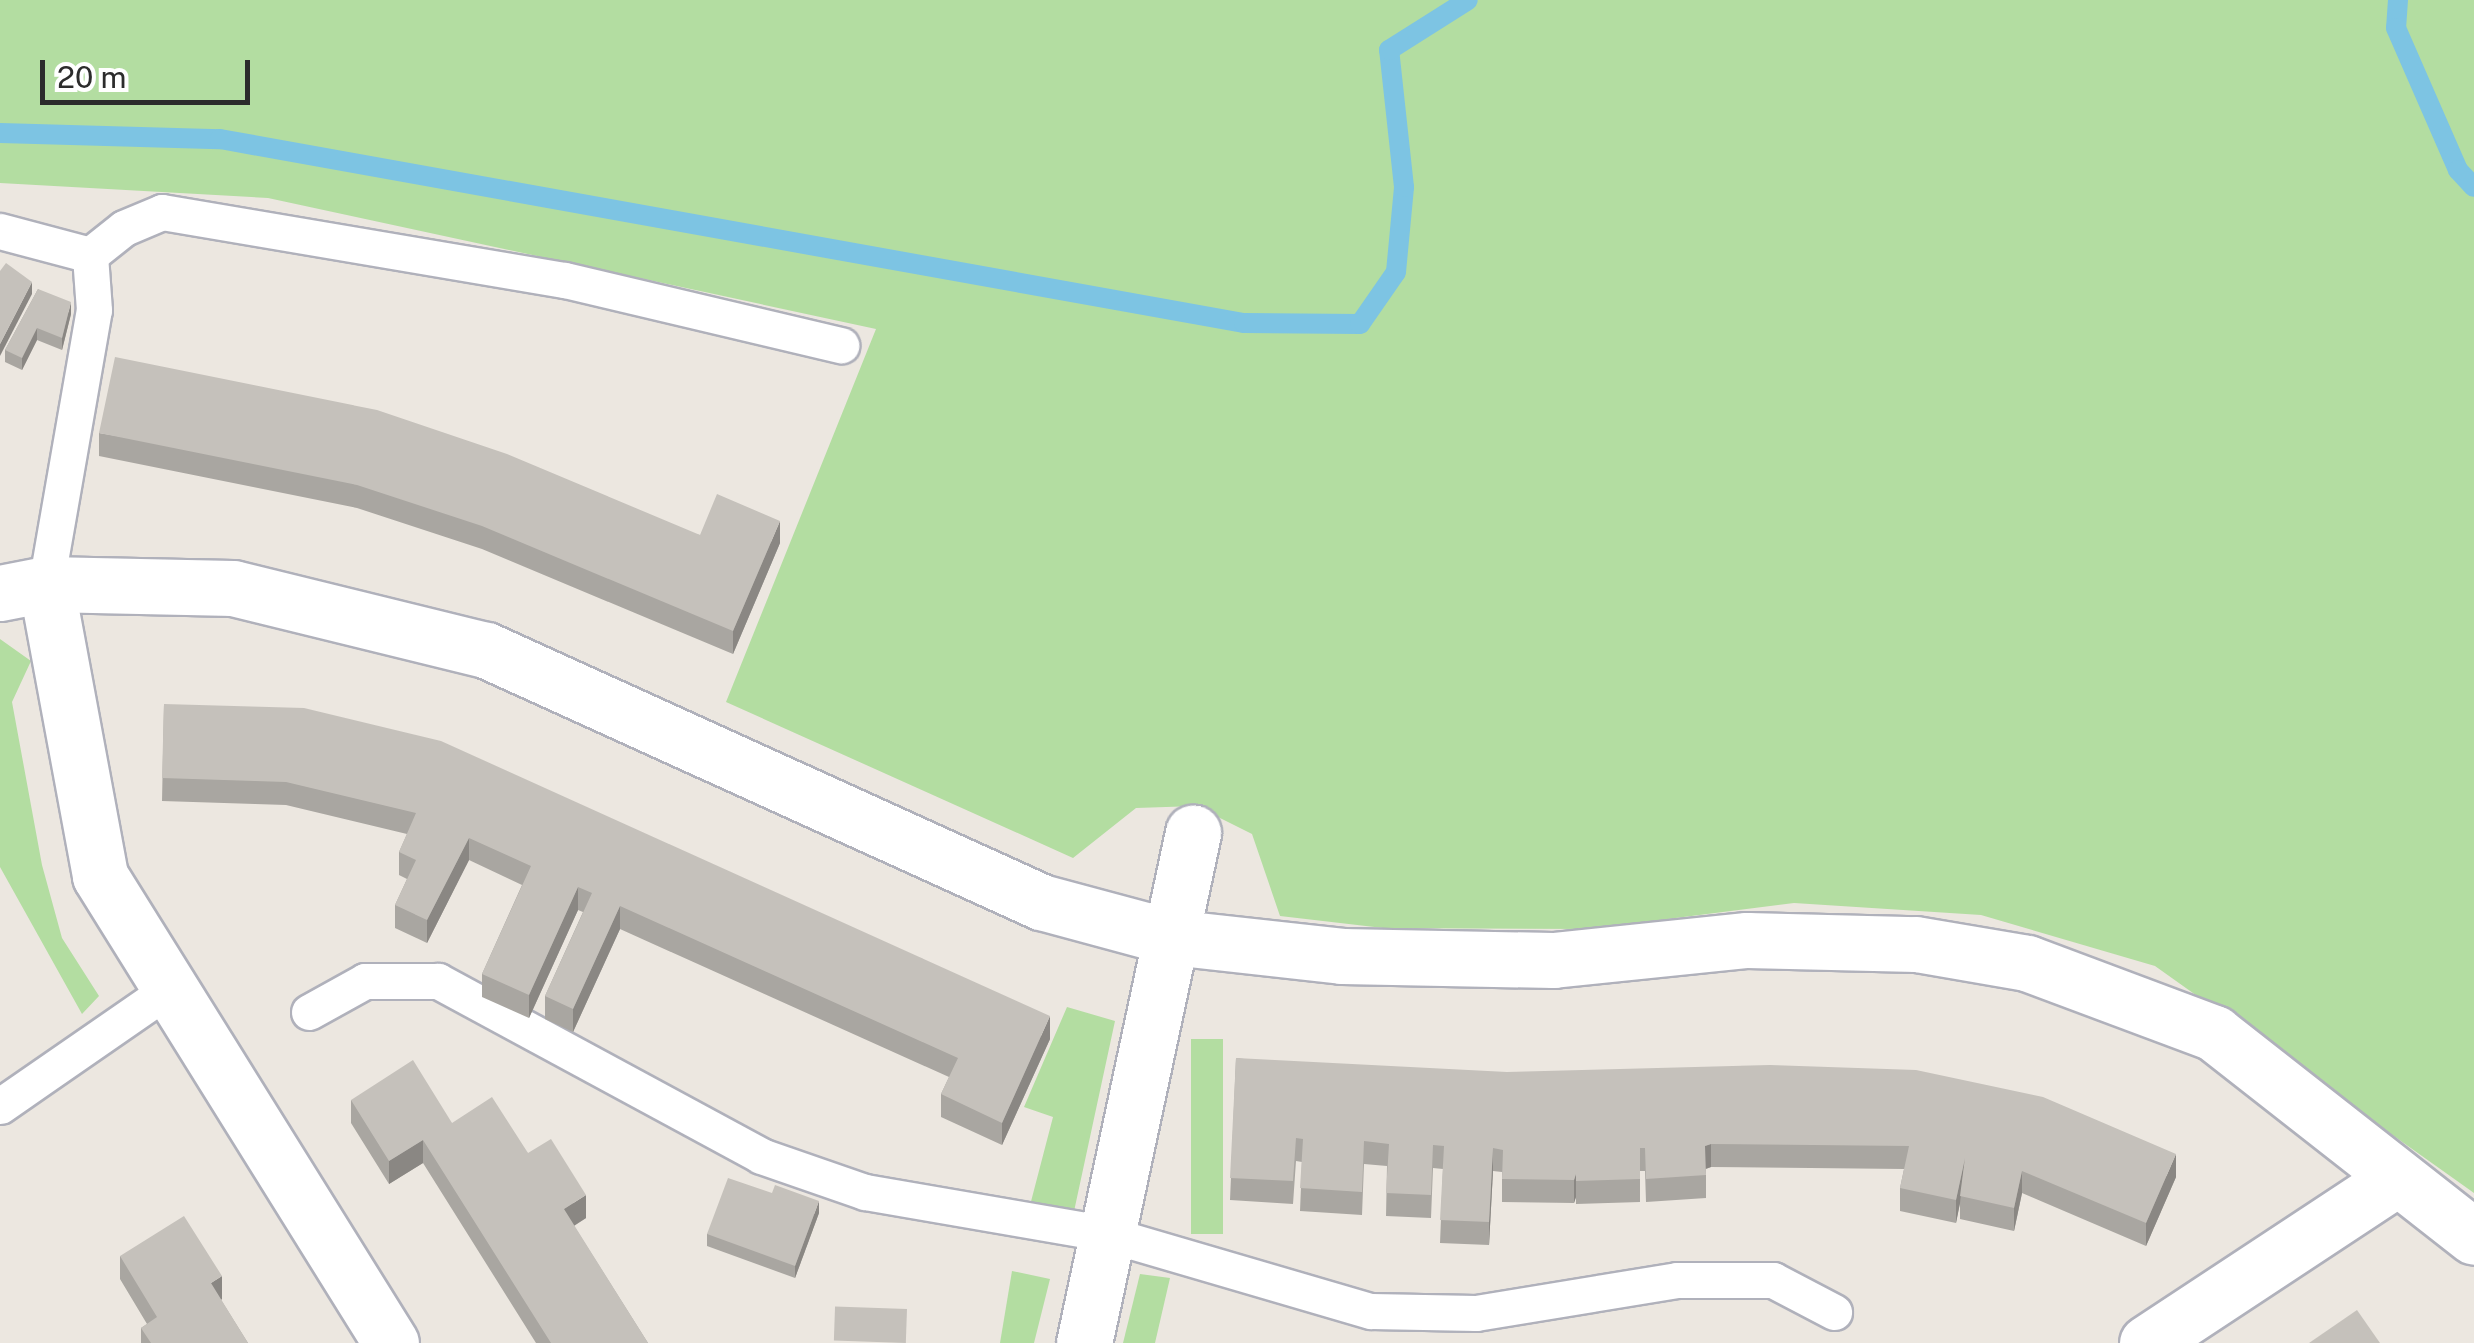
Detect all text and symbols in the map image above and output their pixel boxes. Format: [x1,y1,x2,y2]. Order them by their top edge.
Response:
scale bar [45,40,255,102]
text: 20 m [57,59,126,95]

